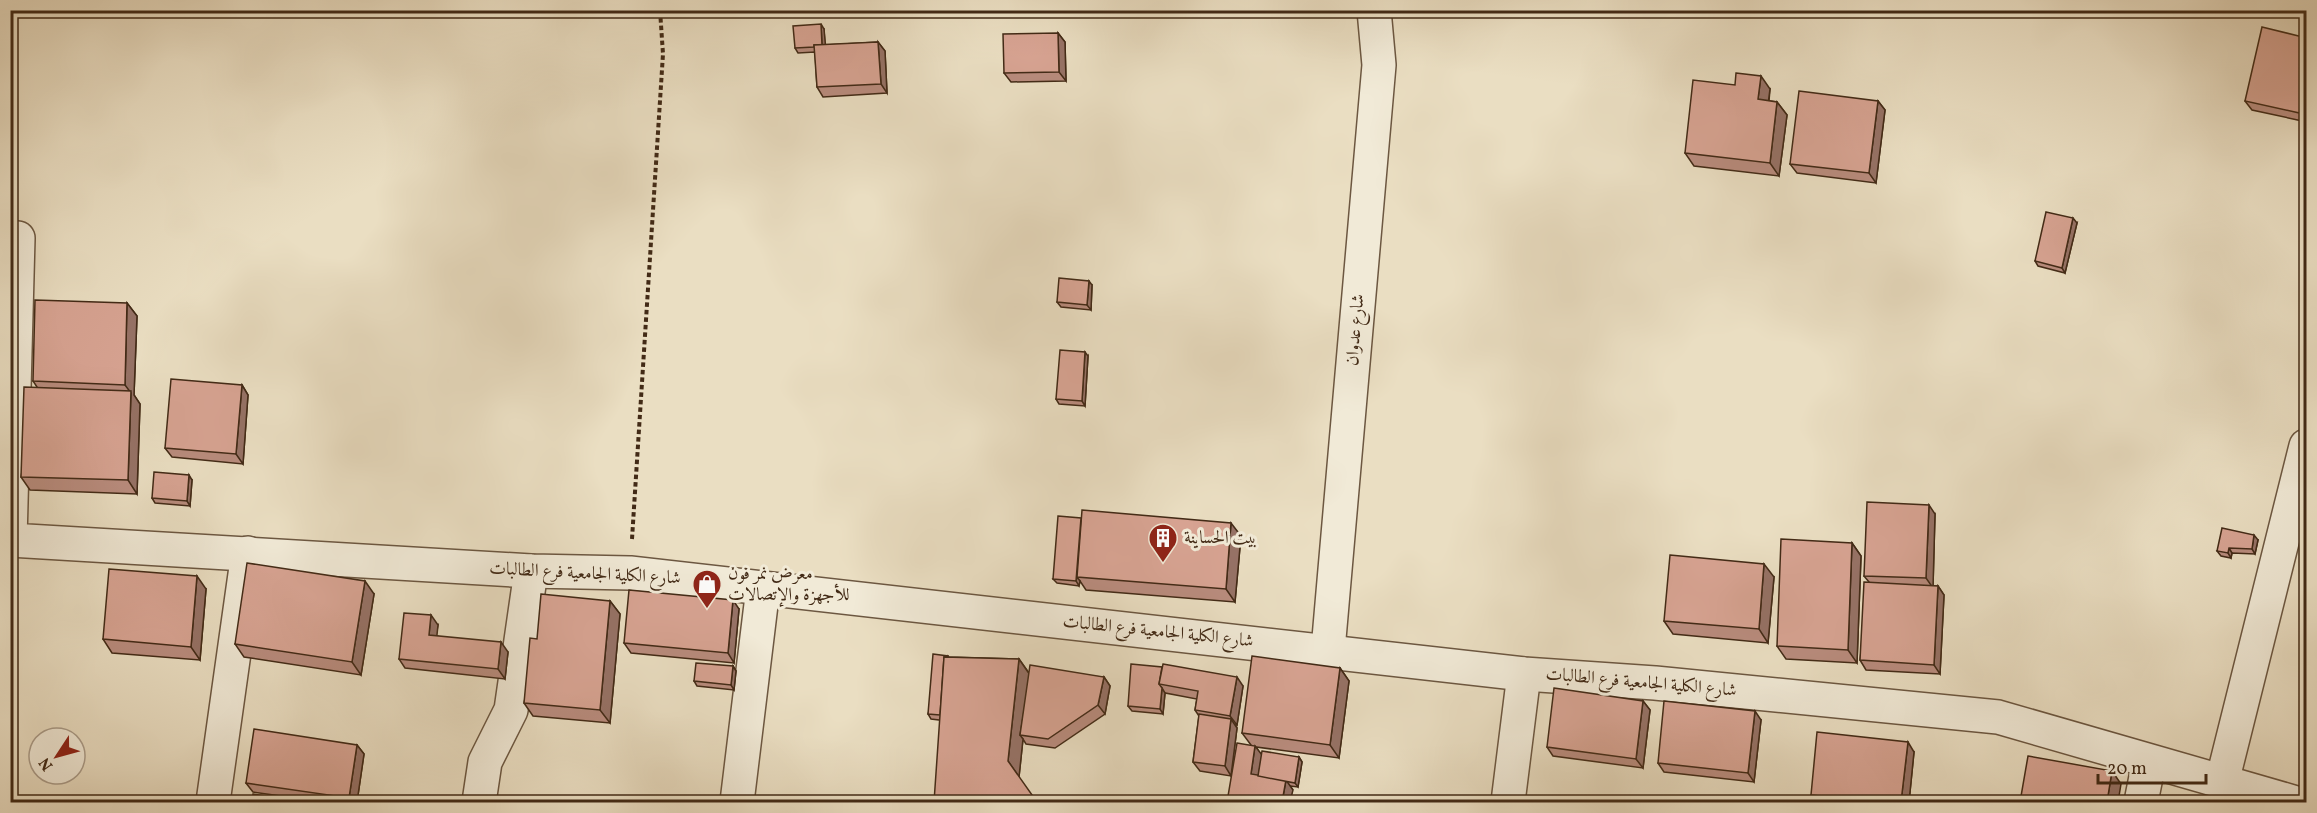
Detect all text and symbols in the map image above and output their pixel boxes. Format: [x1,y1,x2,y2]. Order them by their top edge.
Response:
street label: شارع عدوان [1340,293,1373,367]
building icon: بيت الحساينة [1147,522,1179,564]
place label: بيت الحساينة [1184,526,1257,551]
street label: شارع الكلية الجامعية فرع الطالبات [489,557,681,592]
place label: معرض نمر فون للأجهزة والإتصالات [728,562,850,608]
shop icon: معرض نمر فون للأجهزة والإتصالات [691,568,723,610]
street label: شارع الكلية الجامعية فرع الطالبات [1061,610,1255,655]
street label: شارع الكلية الجامعية فرع الطالبات [1544,662,1738,705]
north arrow [27,726,87,786]
scale bar [2098,747,2206,785]
text: N [34,752,59,775]
text: 20 m [2107,757,2147,782]

